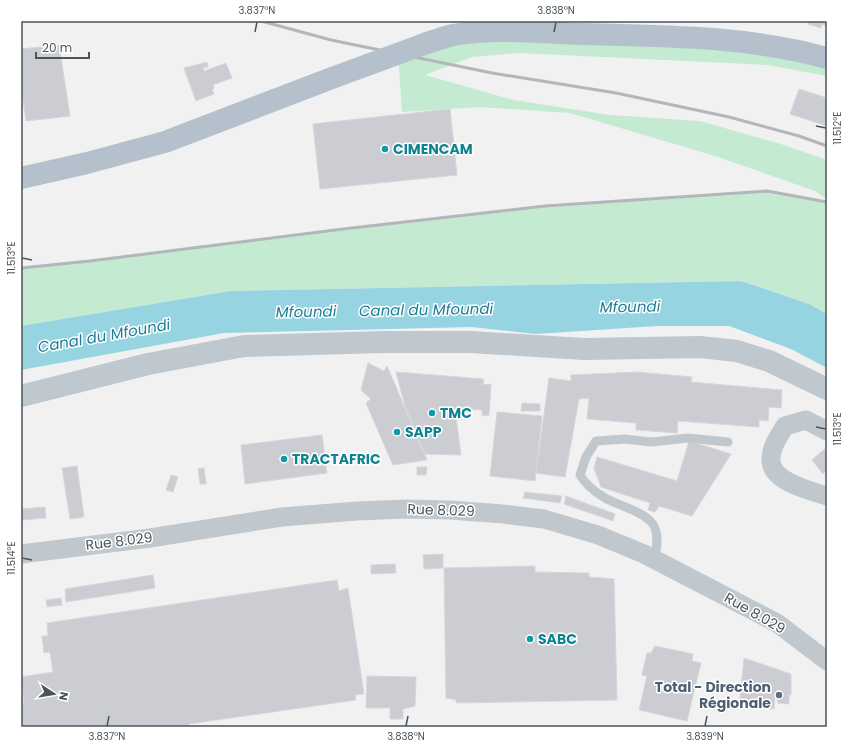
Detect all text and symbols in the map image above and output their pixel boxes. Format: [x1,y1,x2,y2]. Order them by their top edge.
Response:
text: 3.837°N [239,3,275,18]
text: 3.838°N [537,3,575,18]
scale bar [36,34,89,60]
text: 20 m [42,39,72,56]
text: 11.512°E [830,112,845,144]
place label: CIMENCAM [393,139,473,159]
marker: CIMENCAM [380,144,390,154]
text: 11.513°E [4,241,19,275]
water label: Mfoundi [600,295,661,318]
water label: Canal du Mfoundi [359,298,494,321]
water label: Mfoundi [276,300,337,323]
water label: Canal du Mfoundi [36,313,172,358]
place label: TMC [440,403,472,423]
marker: TMC [427,408,437,418]
text: 11.513°E [830,412,845,446]
place label: SAPP [405,422,442,442]
marker: SAPP [392,427,402,437]
place label: TRACTAFRIC [292,449,381,469]
marker: TRACTAFRIC [279,454,289,464]
street label: Rue 8.029 [407,499,475,521]
street label: Rue 8.029 [84,527,154,555]
text: 11.514°E [4,541,19,575]
street label: Rue 8.029 [721,588,789,638]
place label: SABC [538,629,577,649]
marker: SABC [525,634,535,644]
north arrow [34,674,74,714]
place label: Total - Direction Régionale [655,677,771,713]
text: N [55,690,72,702]
marker: Total - Direction Régionale [774,690,784,700]
text: 3.837°N [89,729,125,744]
text: 3.838°N [387,729,425,744]
text: 3.839°N [686,729,724,744]

